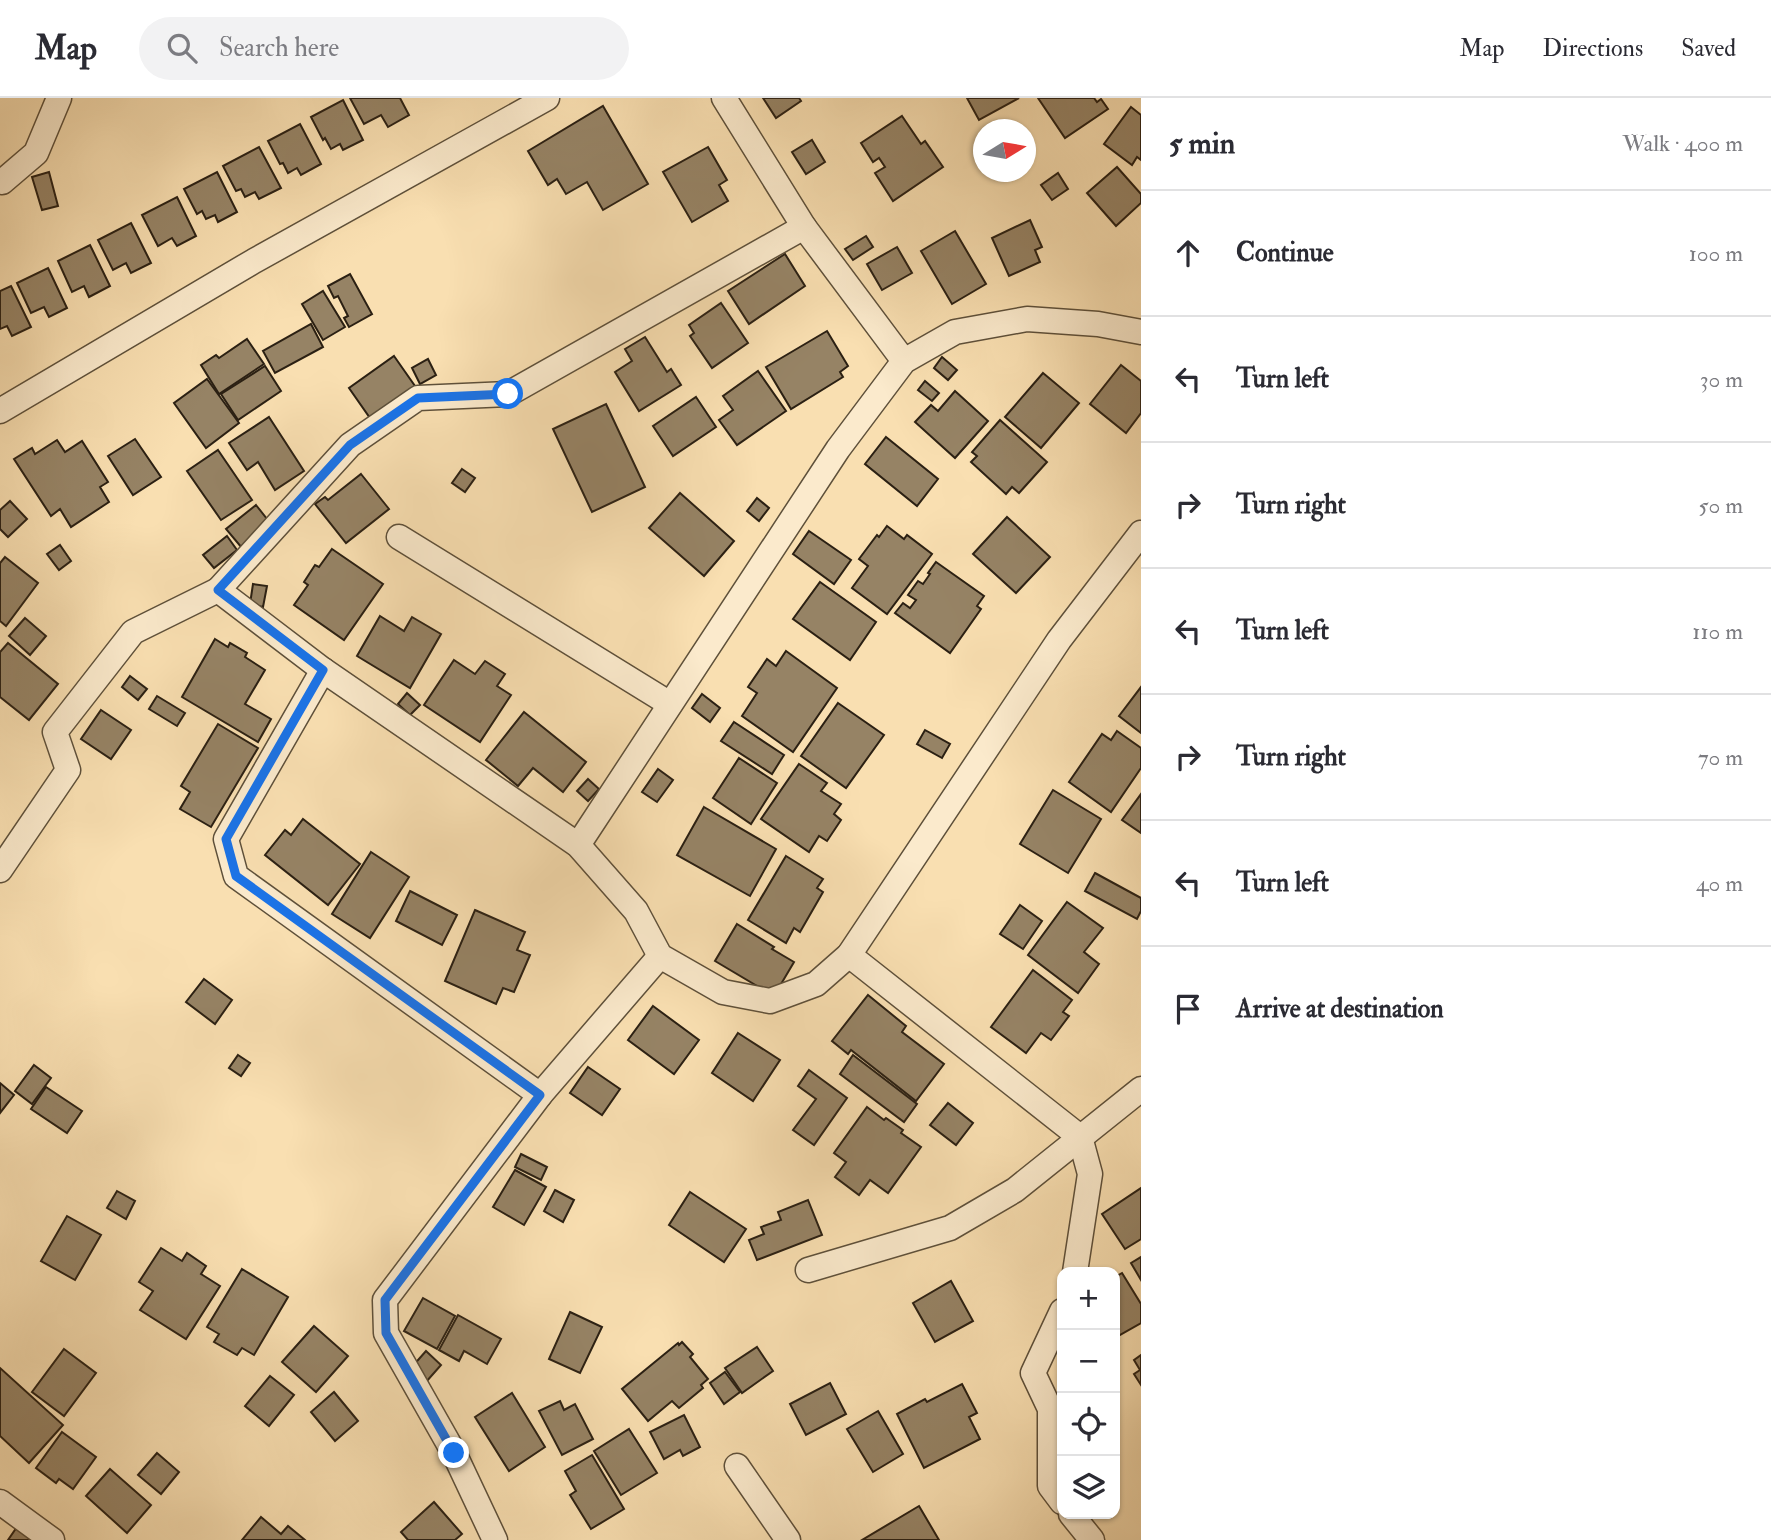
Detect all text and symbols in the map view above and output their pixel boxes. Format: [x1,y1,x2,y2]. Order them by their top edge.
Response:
search box [139,17,629,80]
text: Map [35,28,97,69]
icon: search [163,29,201,67]
text: Search here [219,32,339,64]
text: Map [1459,33,1504,64]
text: Directions [1542,33,1643,64]
text: Saved [1681,33,1736,64]
north arrow [973,119,1036,182]
text: 5 min [1169,125,1235,162]
text: Walk · 400 m [1622,129,1743,158]
icon: ahead [1169,234,1207,272]
text: Continue [1236,237,1334,269]
text: 100 m [1689,239,1743,268]
icon: left [1169,360,1207,398]
text: Turn left [1236,363,1329,395]
text: 30 m [1700,365,1743,394]
route start [492,378,523,409]
icon: right [1169,486,1207,524]
text: Turn right [1236,489,1346,521]
text: 50 m [1699,491,1743,520]
icon: left [1169,612,1207,650]
text: Turn left [1236,615,1329,647]
text: 110 m [1692,617,1743,646]
icon: right [1169,738,1207,776]
text: Turn right [1236,741,1346,773]
text: 70 m [1698,743,1743,772]
icon: left [1169,864,1207,902]
text: Turn left [1236,867,1329,899]
text: 40 m [1696,869,1743,898]
icon: arrive [1169,990,1207,1028]
text: Arrive at destination [1236,993,1444,1025]
map controls [1057,1267,1120,1519]
button: + [1057,1267,1120,1330]
button: − [1057,1330,1120,1393]
button: locate [1057,1393,1120,1456]
route end [438,1437,469,1468]
button: layers [1057,1456,1120,1519]

